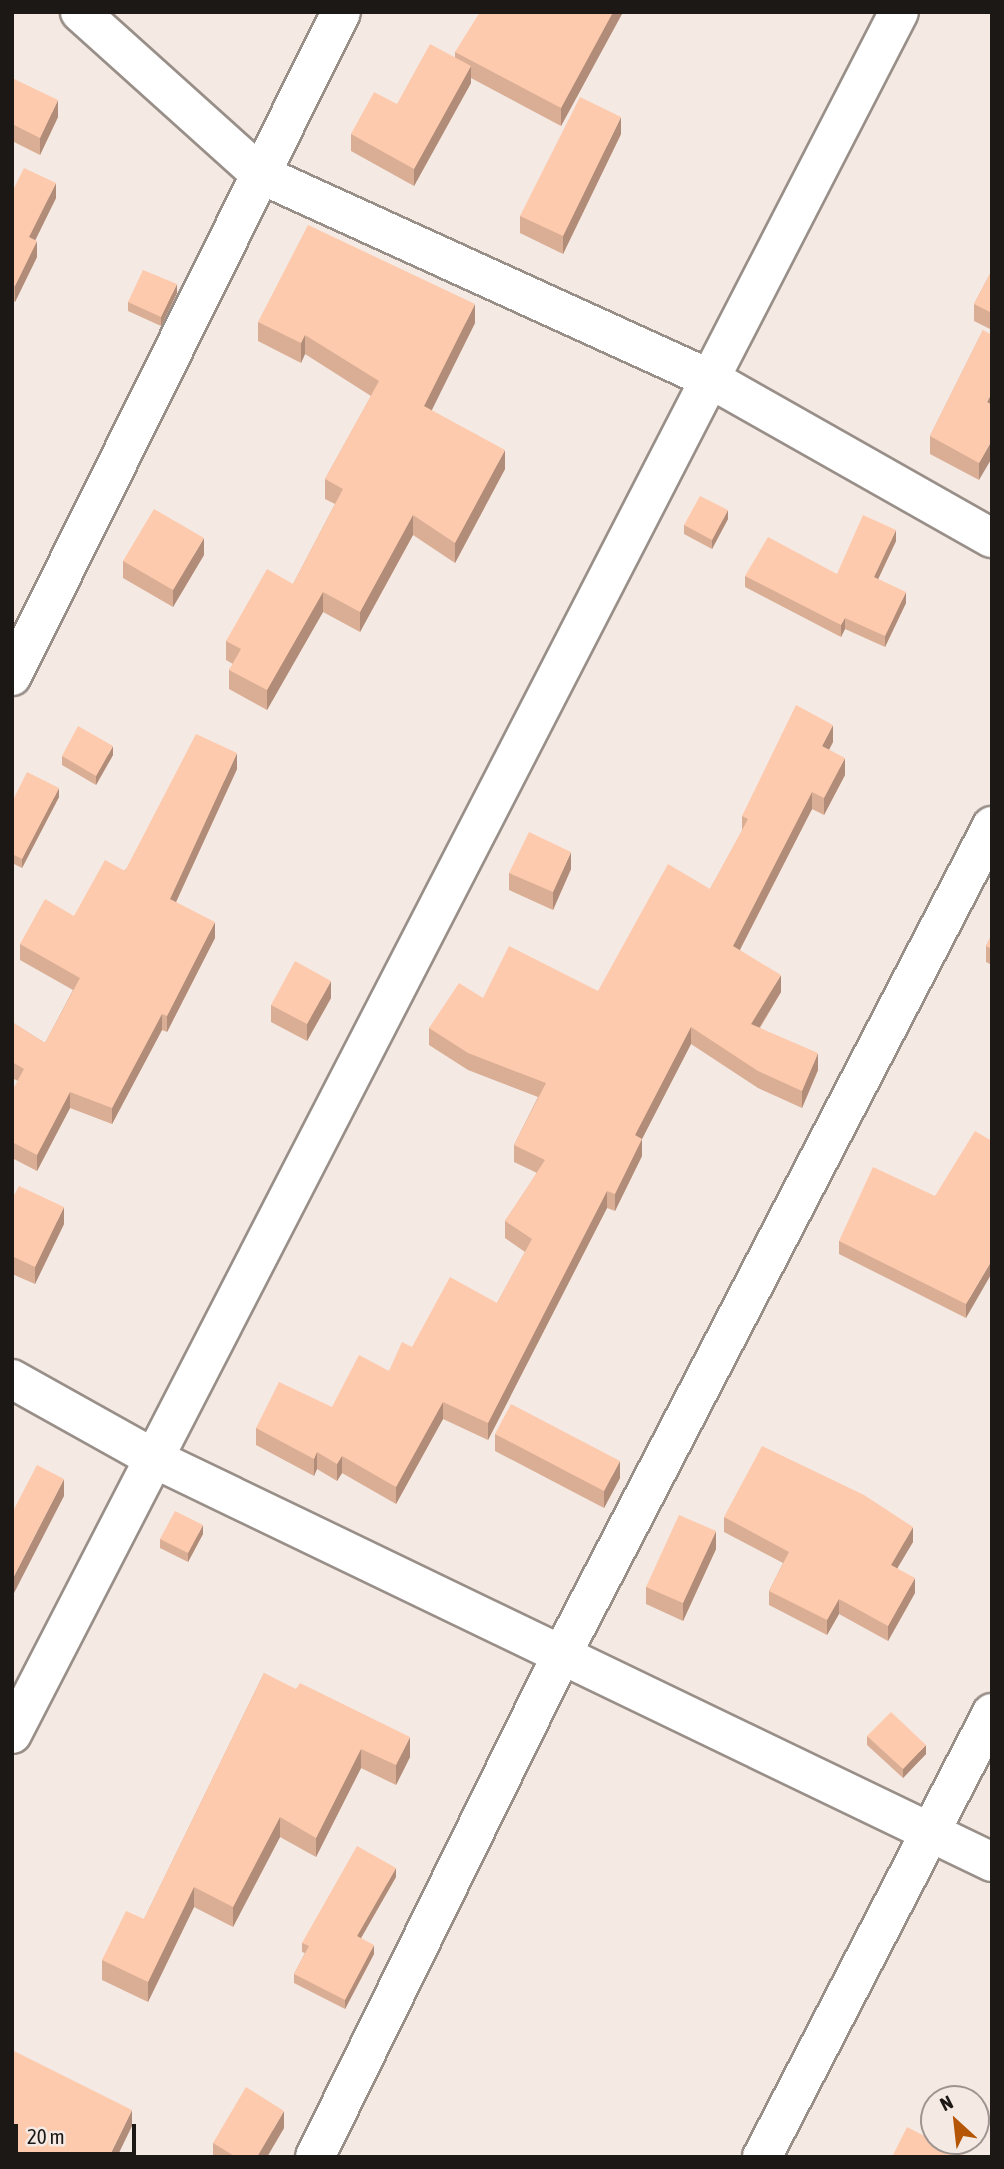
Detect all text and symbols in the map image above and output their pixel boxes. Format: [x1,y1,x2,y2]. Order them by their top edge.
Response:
north arrow [920,2085,990,2155]
text: N [936,2091,956,2115]
scale bar [18,2110,140,2154]
text: 20 m [27,2124,65,2148]

